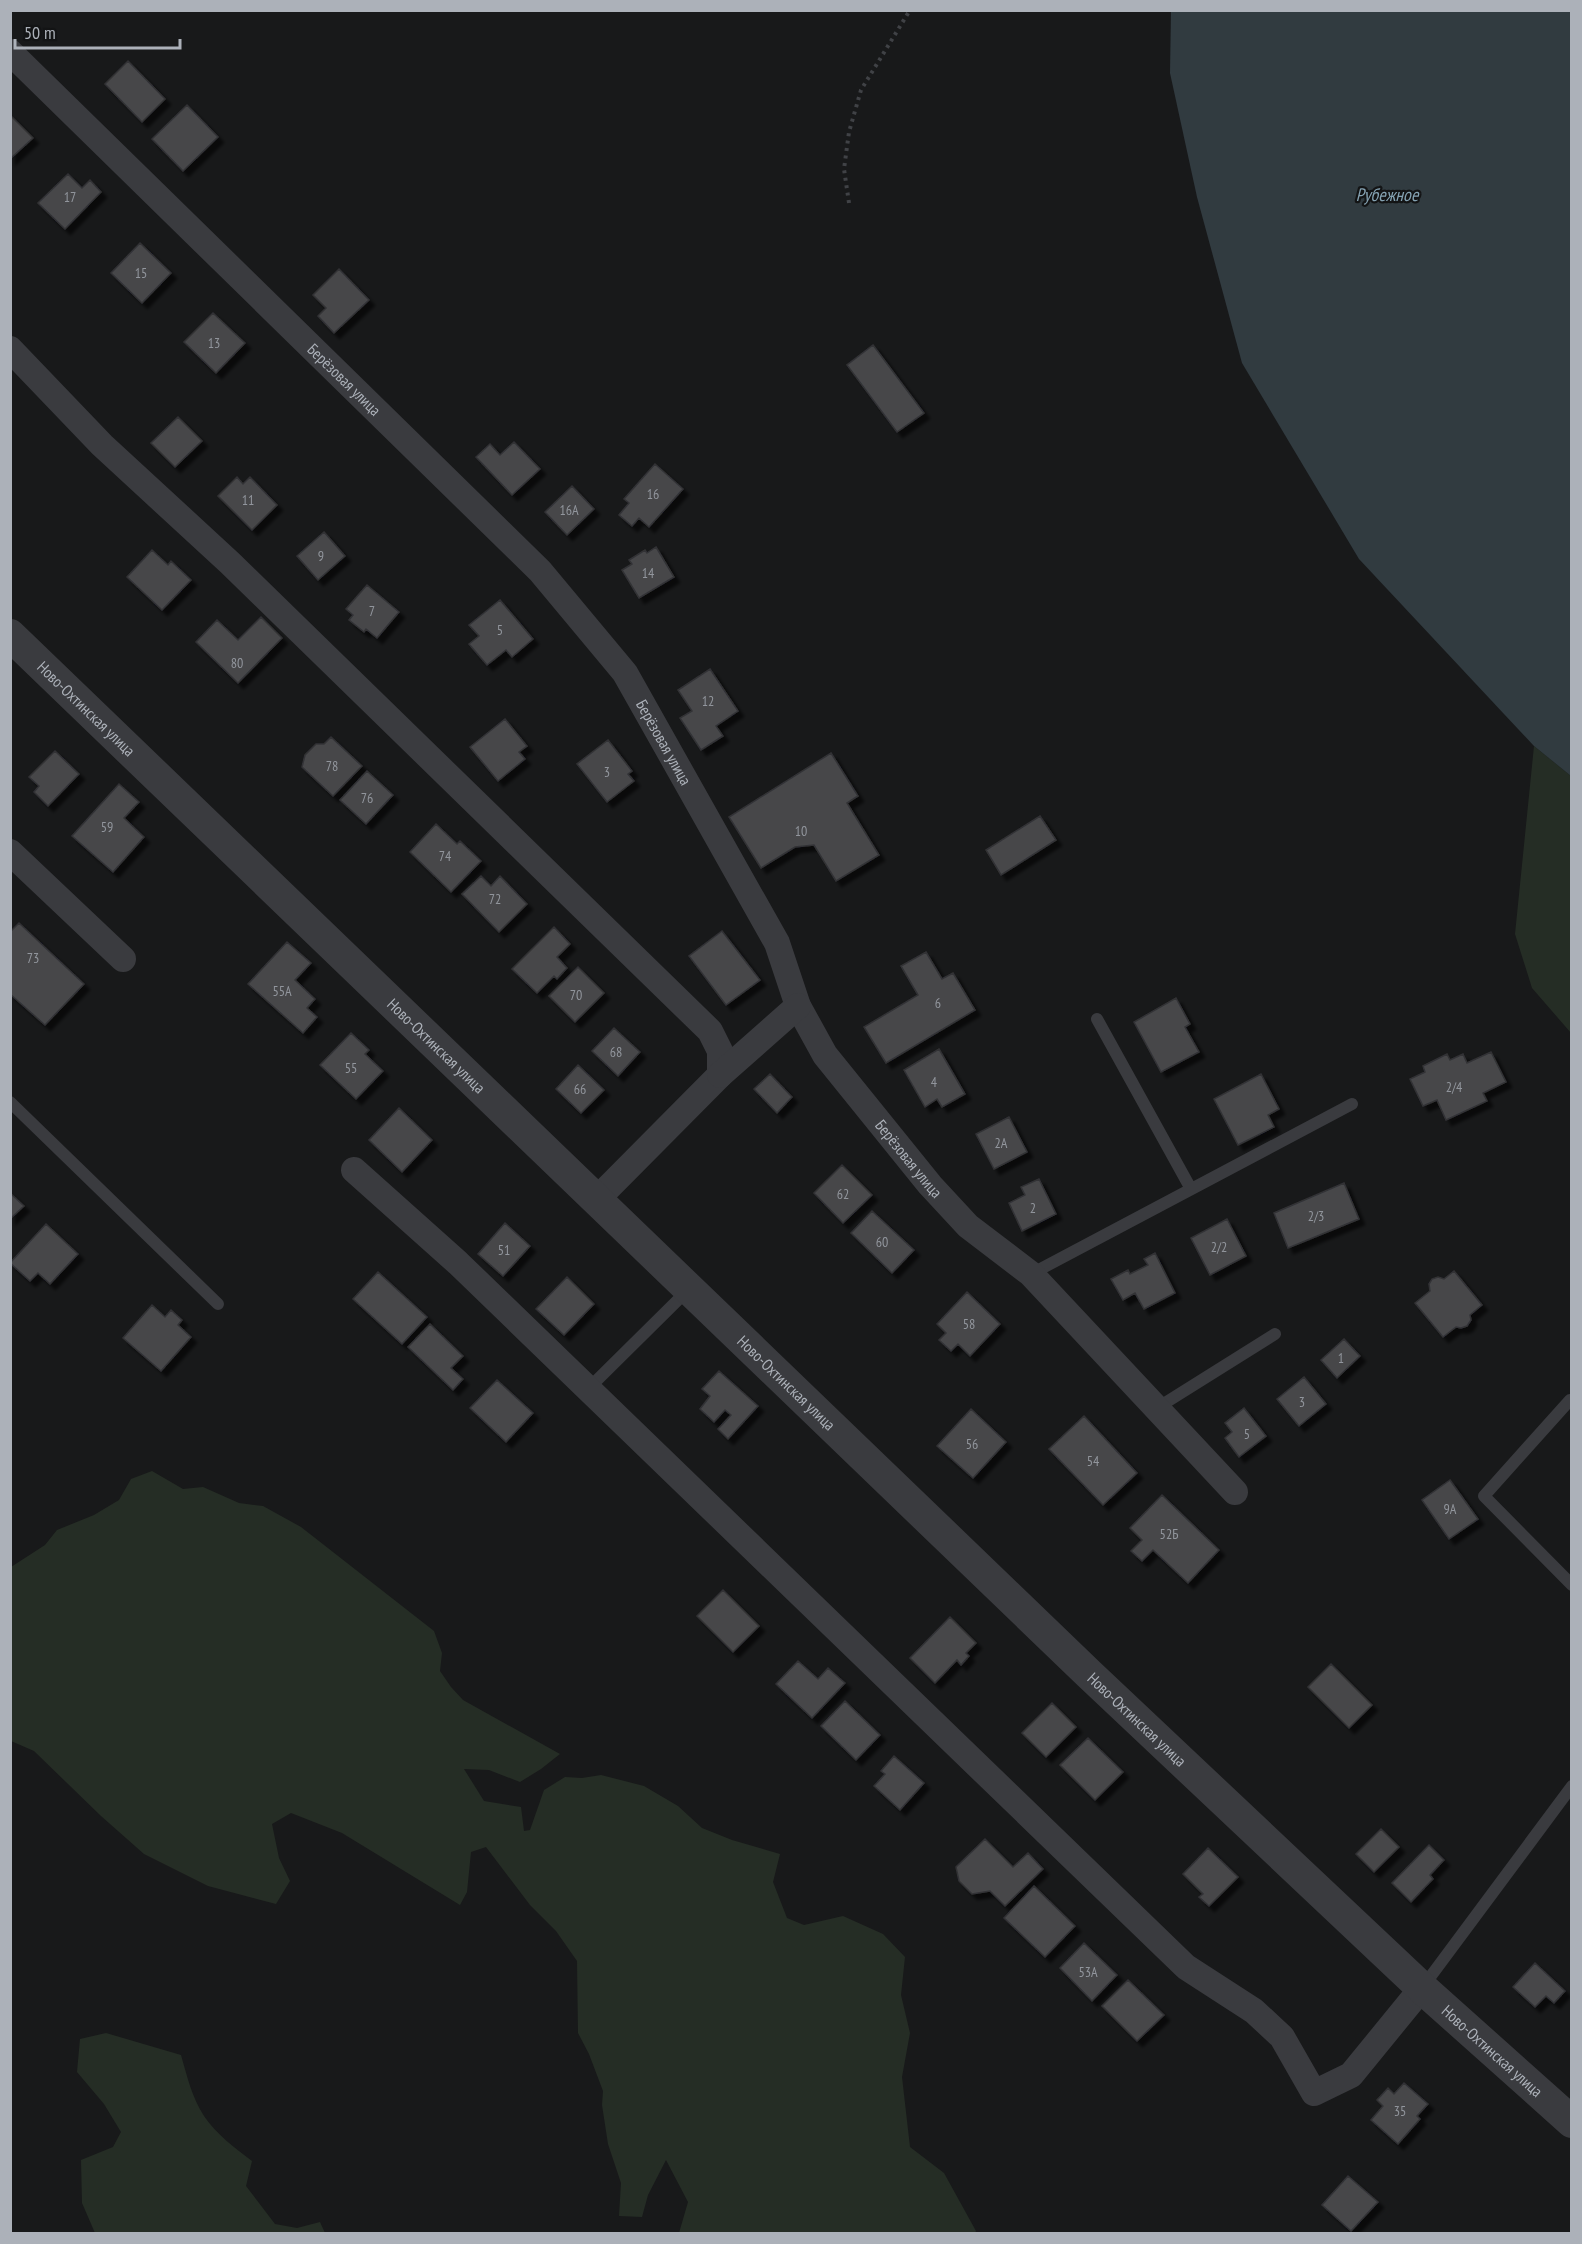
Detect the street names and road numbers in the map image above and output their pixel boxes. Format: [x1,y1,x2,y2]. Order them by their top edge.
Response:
street label: Берёзовая улица [303,339,385,420]
street label: Ново-Охтинская улица [33,657,140,760]
street label: Берёзовая улица [632,696,696,789]
street label: Ново-Охтинская улица [383,994,490,1097]
street label: Берёзовая улица [871,1115,947,1202]
street label: Ново-Охтинская улица [733,1331,840,1434]
street label: Ново-Охтинская улица [1084,1668,1191,1771]
street label: Ново-Охтинская улица [1438,2001,1547,2101]

